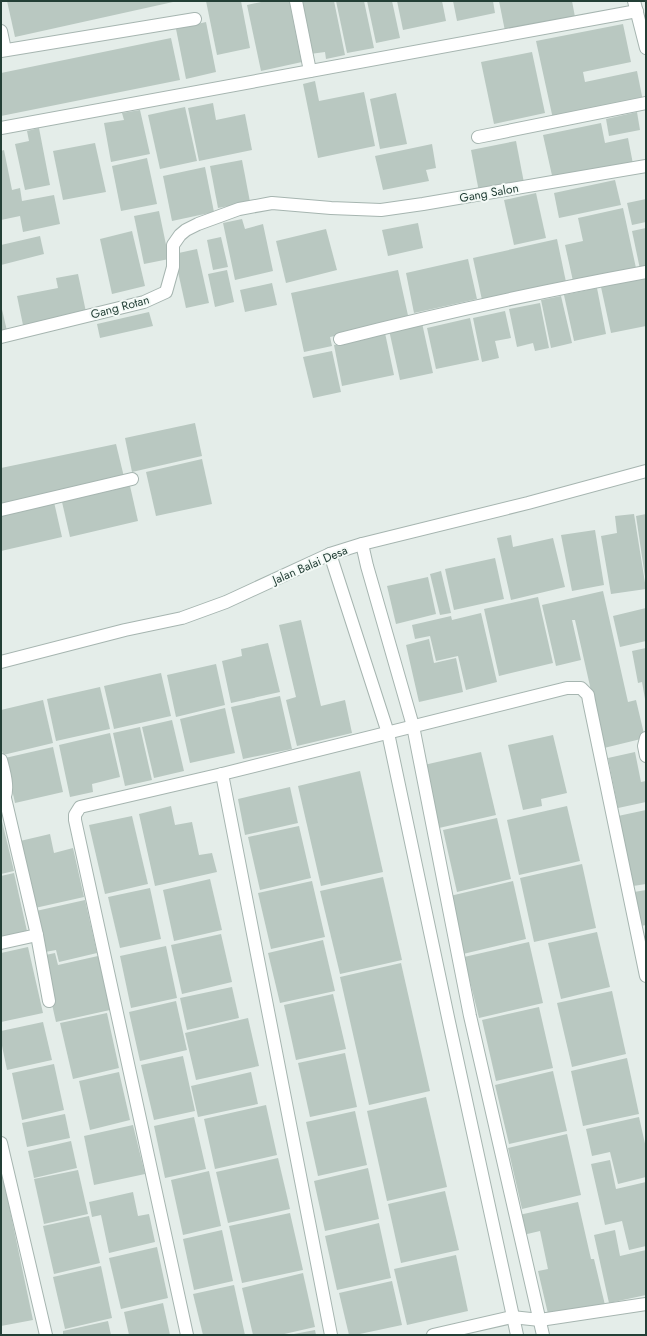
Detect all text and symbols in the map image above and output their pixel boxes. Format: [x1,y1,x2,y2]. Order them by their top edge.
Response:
street label: Gang Salon [458,179,520,207]
street label: Gang Rotan [89,291,151,323]
street label: Jalan Balai Desa [268,541,350,590]

